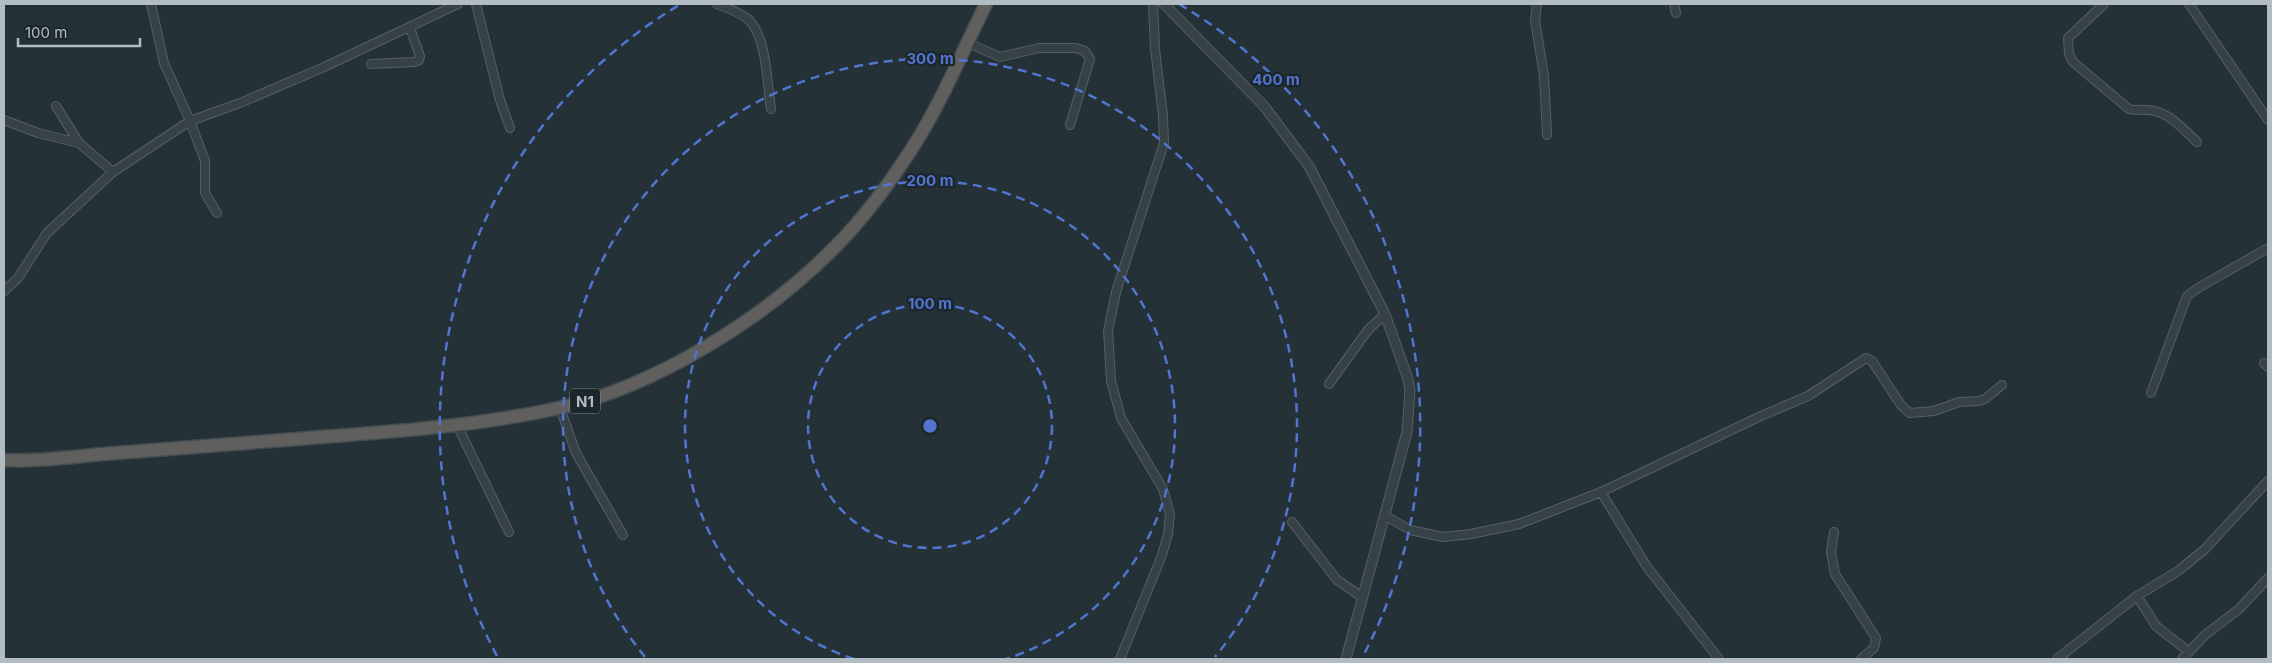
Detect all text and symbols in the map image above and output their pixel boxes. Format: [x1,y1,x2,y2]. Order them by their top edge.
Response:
scale bar [18,15,140,47]
text: 100 m [25,23,67,42]
text: 300 m [906,49,954,68]
text: 400 m [1252,70,1300,89]
text: 200 m [907,171,953,190]
text: 100 m [908,294,952,313]
road number: N1 [570,388,600,414]
centre of rings [921,417,939,435]

